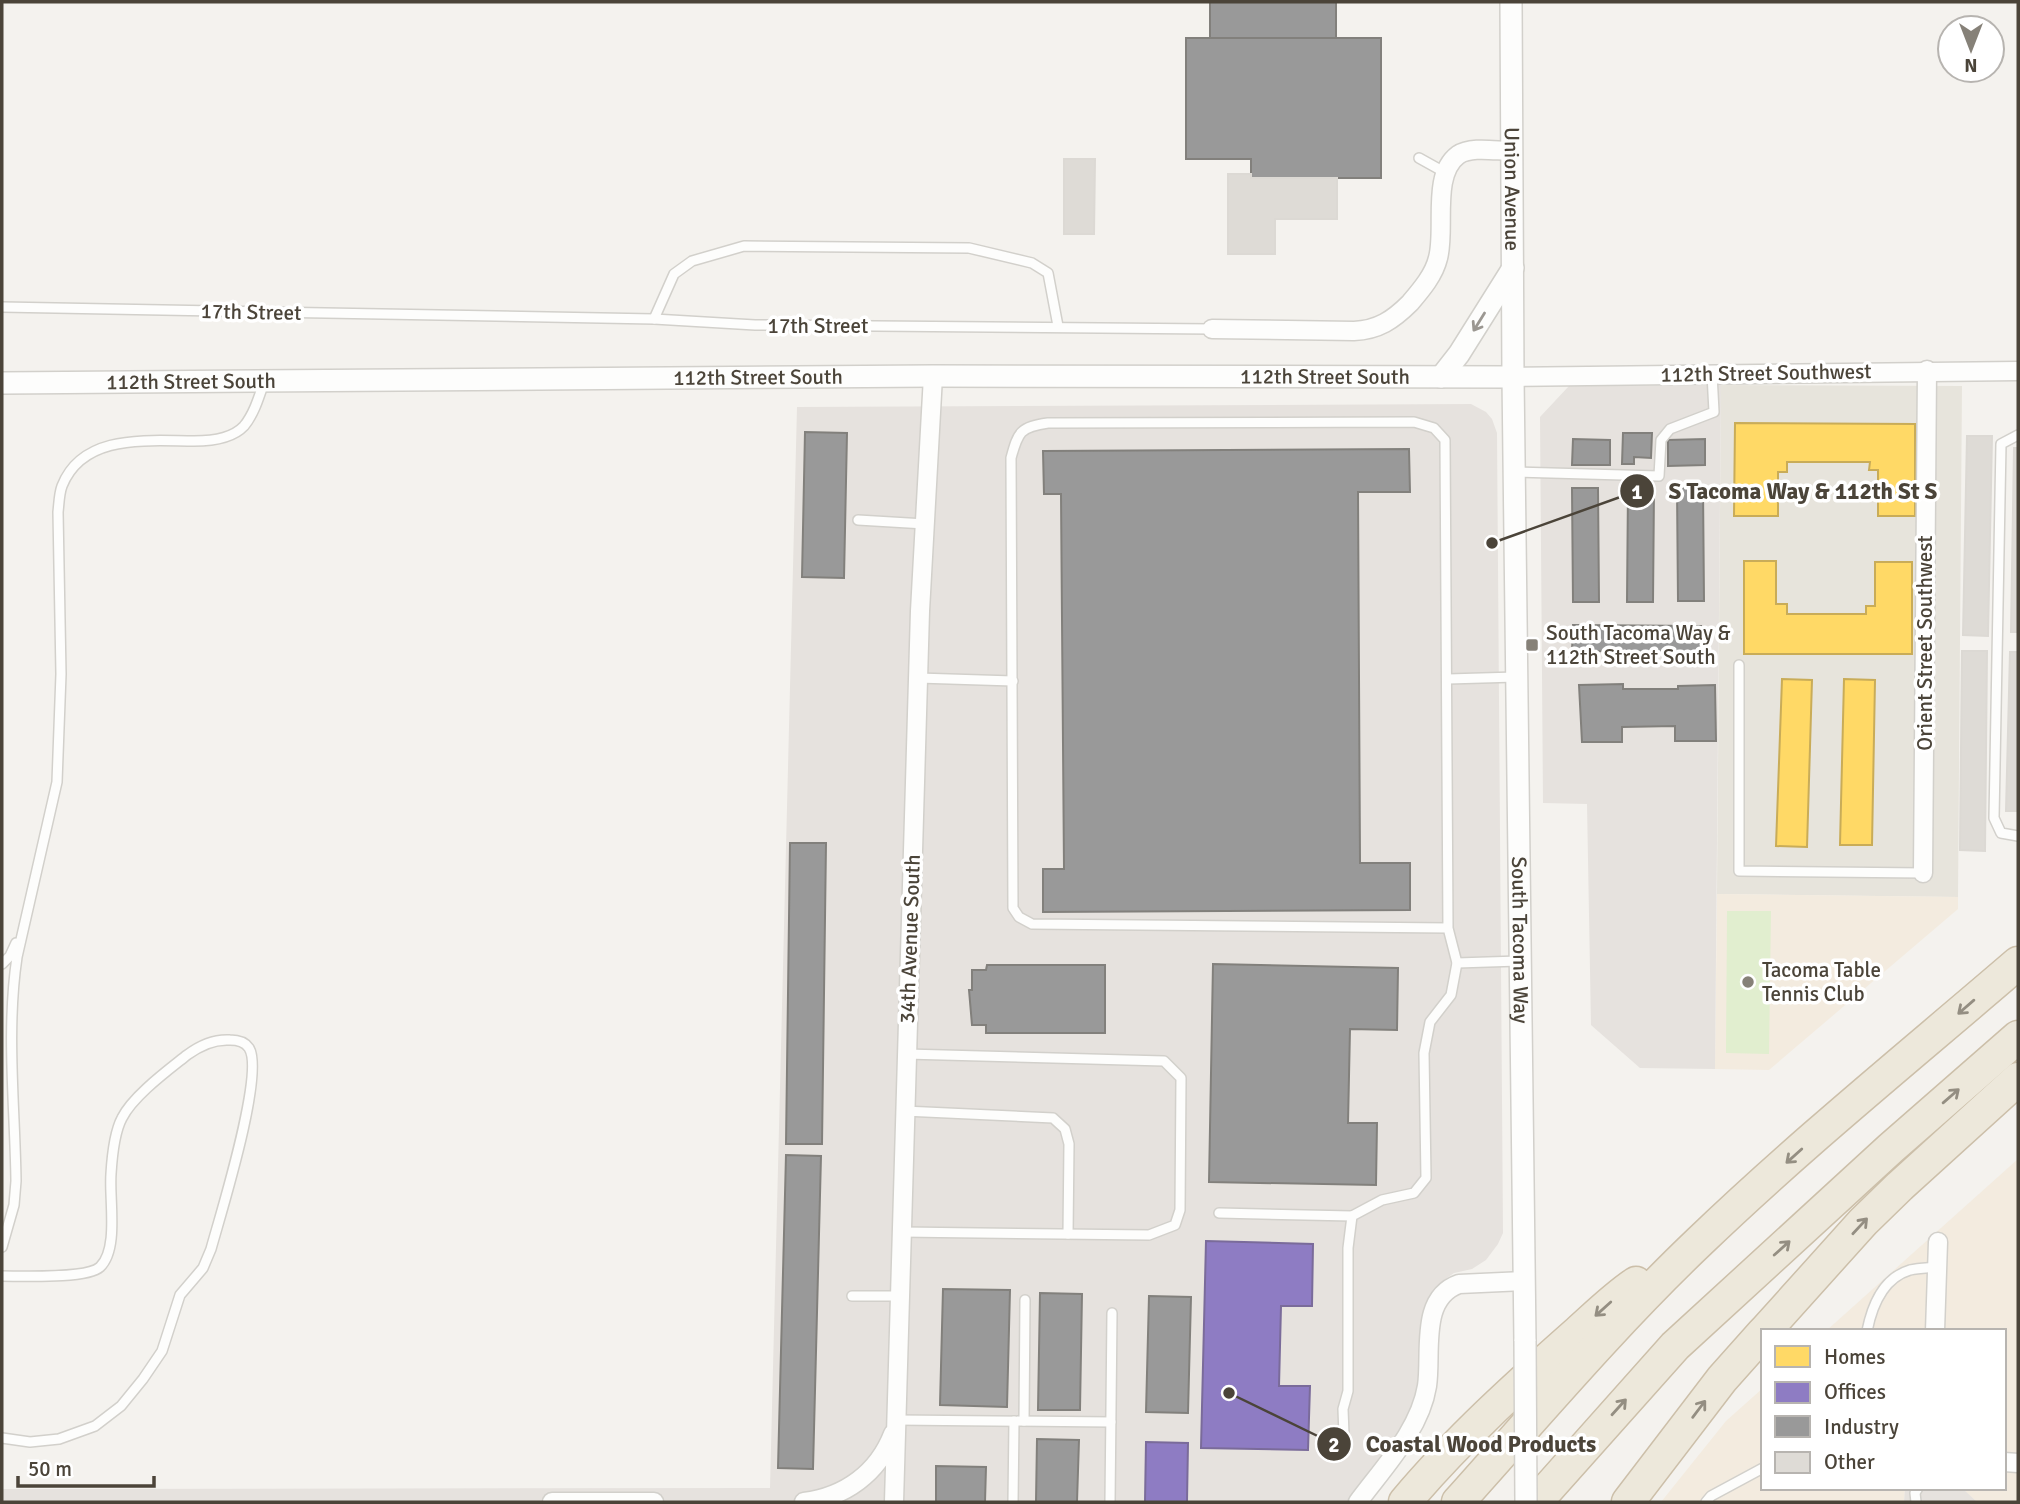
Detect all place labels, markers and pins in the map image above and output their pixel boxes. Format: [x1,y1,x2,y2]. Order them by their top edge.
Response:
callout: S Tacoma Way & 112th St S [1619,469,1951,513]
place label: South Tacoma Way & 112th Street South [1546,620,1731,670]
marker: South Tacoma Way & 112th Street South [1524,637,1540,653]
place label: Tacoma Table Tennis Club [1762,957,1881,1007]
marker: Tacoma Table Tennis Club [1740,974,1756,990]
callout: Coastal Wood Products [1317,1422,1610,1466]

